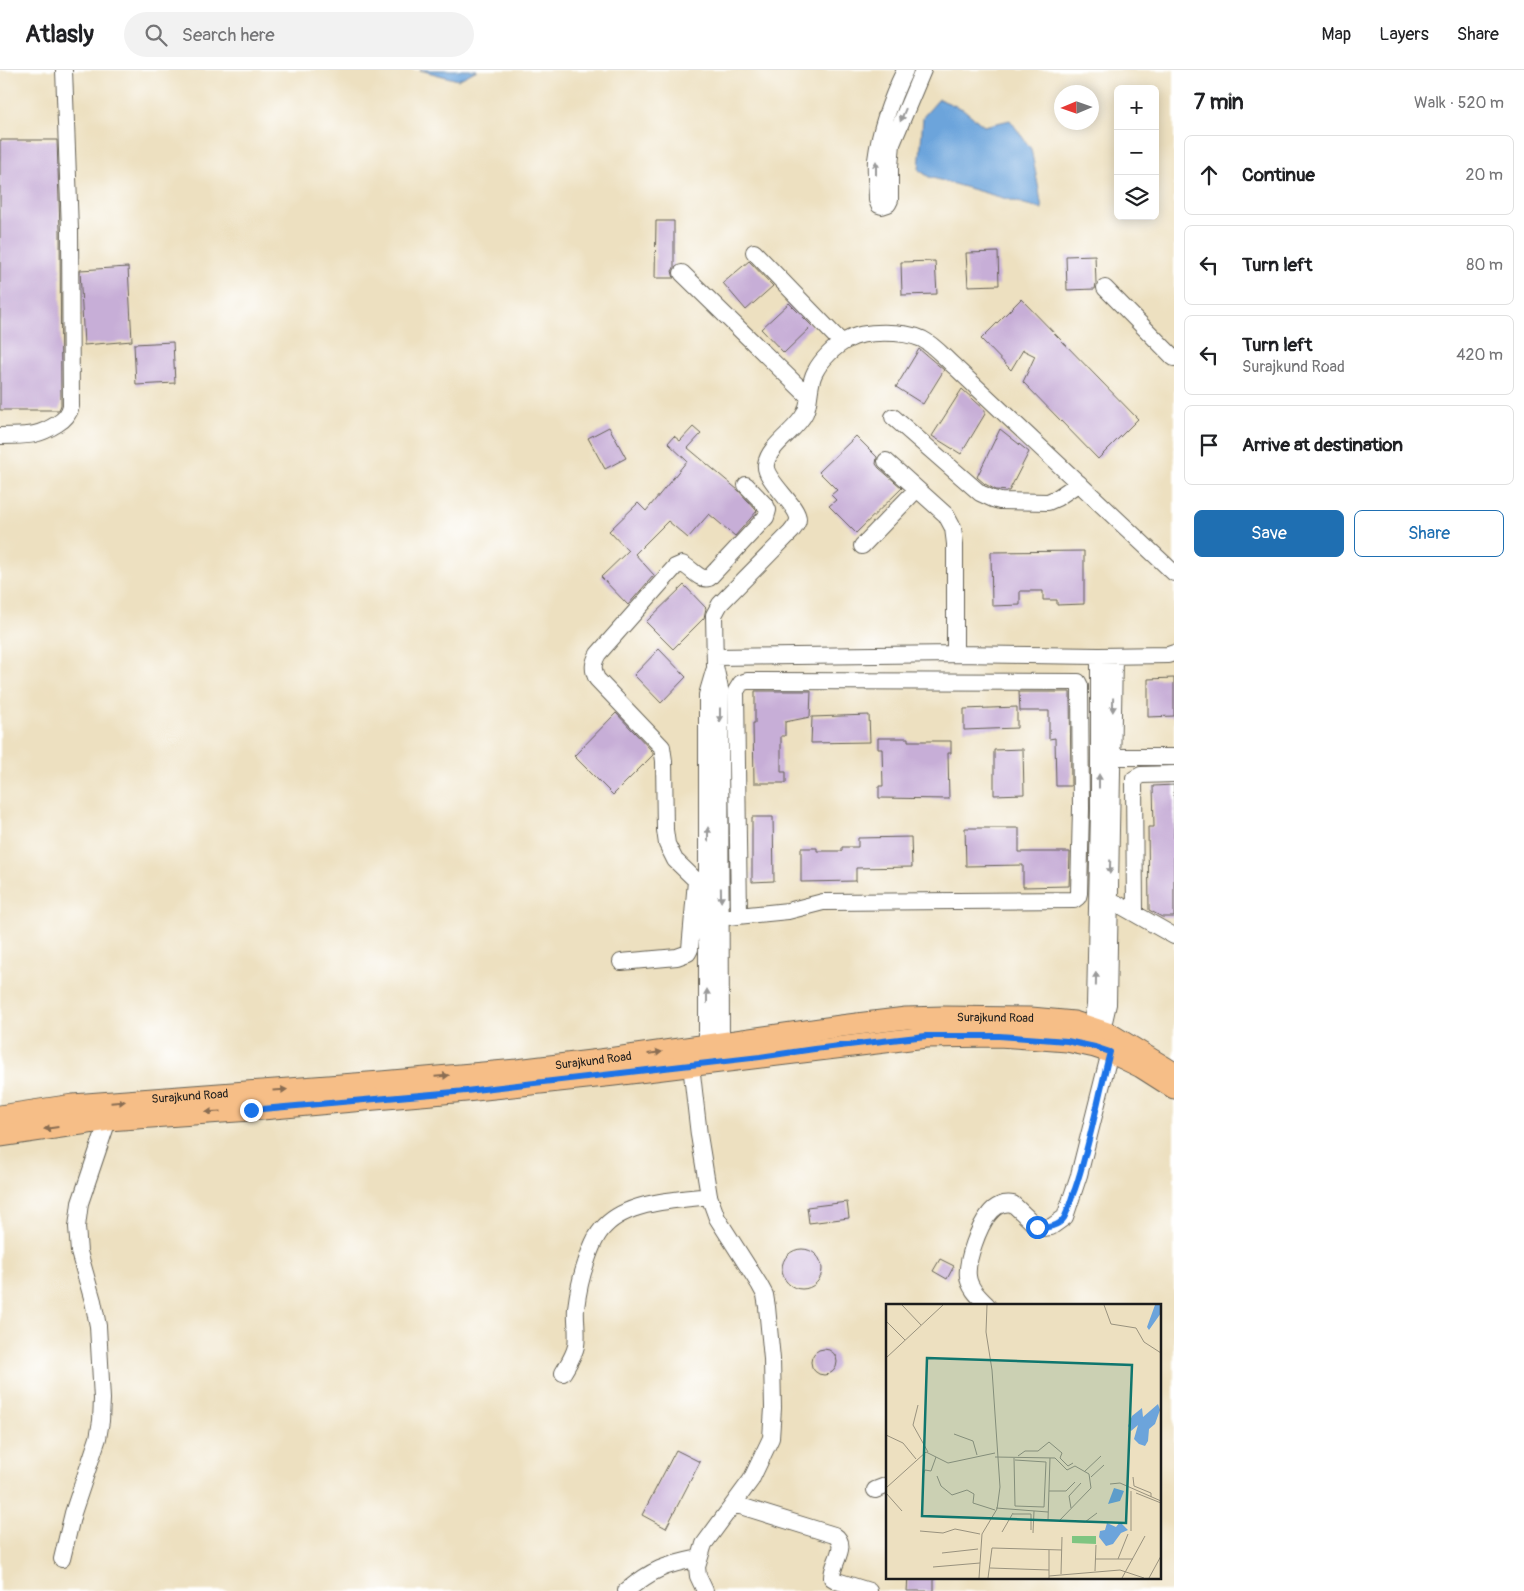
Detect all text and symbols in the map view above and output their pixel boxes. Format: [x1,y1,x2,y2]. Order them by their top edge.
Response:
search box [124,12,474,57]
text: Atlasly [25,20,94,49]
icon: search [142,21,170,49]
text: Search here [182,23,275,47]
text: Map [1322,23,1351,46]
text: Layers [1379,23,1429,46]
text: Share [1457,23,1499,46]
north arrow [1054,85,1099,130]
map controls [1114,85,1159,220]
button: + [1114,85,1159,130]
text: 7 min [1194,89,1244,116]
text: Walk · 520 m [1414,93,1504,113]
one-way arrow [899,108,907,122]
button: − [1114,130,1159,175]
one-way arrow [872,160,880,176]
icon: ahead [1195,161,1223,189]
text: Continue [1242,163,1315,187]
text: 20 m [1465,165,1503,185]
button: layers [1114,175,1159,220]
icon: left [1195,251,1223,279]
text: Turn left [1242,253,1312,277]
text: 80 m [1466,255,1503,275]
text: Turn left [1242,333,1312,357]
icon: left [1195,341,1223,369]
text: 420 m [1456,345,1503,365]
text: Surajkund Road [1242,357,1345,377]
icon: arrive [1195,431,1223,459]
text: Arrive at destination [1242,433,1403,457]
button: Save [1194,510,1344,557]
button: Share [1354,510,1504,557]
one-way arrow [1109,697,1117,713]
one-way arrow [716,707,724,723]
one-way arrow [1095,773,1103,789]
one-way arrow [704,826,712,842]
one-way arrow [1106,860,1114,876]
one-way arrow [717,887,725,903]
one-way arrow [1092,970,1100,986]
one-way arrow [703,988,711,1004]
street label: Surajkund Road [957,1010,1034,1026]
one-way arrow [648,1048,664,1056]
street label: Surajkund Road [554,1049,633,1073]
one-way arrow [434,1072,450,1080]
one-way arrow [272,1085,288,1093]
street label: Surajkund Road [151,1086,229,1107]
one-way arrow [110,1098,126,1106]
route end [240,1099,263,1122]
one-way arrow [205,1109,221,1117]
one-way arrow [43,1124,59,1132]
route start [1026,1216,1049,1239]
inset map [886,1304,1162,1578]

